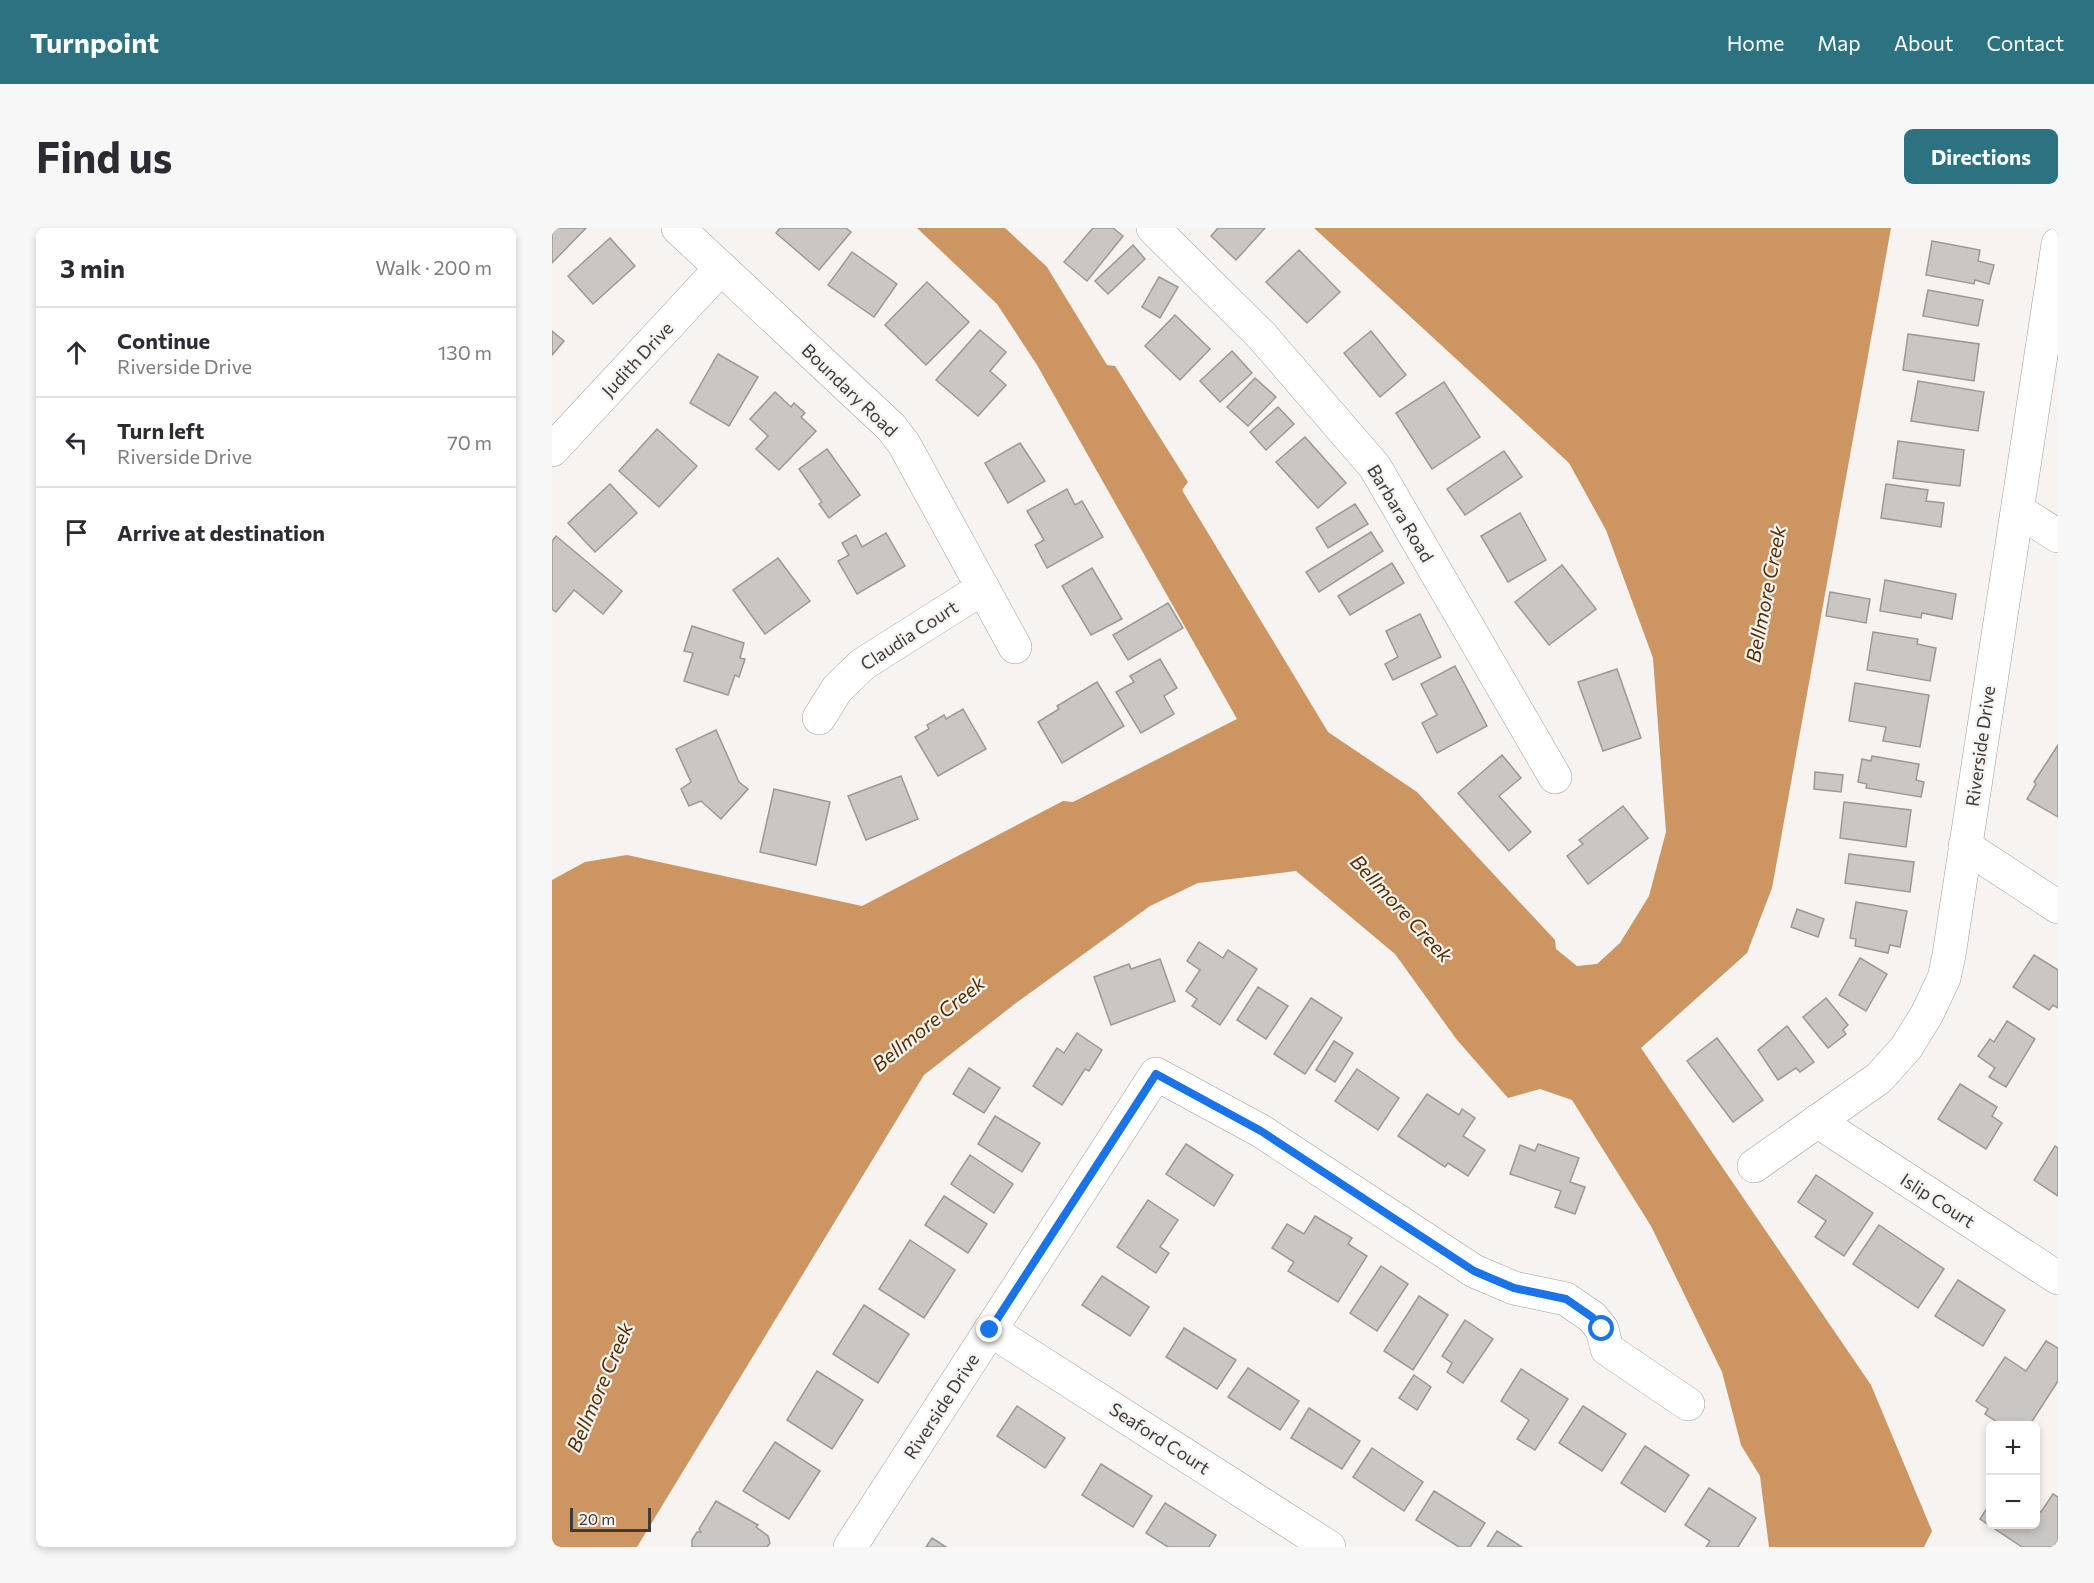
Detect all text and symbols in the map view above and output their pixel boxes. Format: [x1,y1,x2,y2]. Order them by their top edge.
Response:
text: Turnpoint [30,25,159,59]
text: Home [1727,30,1784,55]
text: Map [1817,30,1861,55]
text: About [1894,30,1953,55]
text: Contact [1986,30,2064,55]
button: Directions [1904,129,2058,184]
text: Find us [36,130,172,182]
text: 3 min [60,252,125,283]
text: Walk · 200 m [375,255,492,279]
street label: Judith Drive [597,317,677,401]
text: Continue [117,327,210,354]
icon: ahead [60,336,93,369]
street label: Boundary Road [798,339,902,441]
text: 130 m [438,340,492,364]
text: Riverside Drive [117,354,252,378]
text: Turn left [117,417,204,444]
icon: left [60,426,93,459]
text: 70 m [447,430,492,454]
text: Riverside Drive [117,444,252,468]
street label: Barbara Road [1363,460,1439,566]
icon: arrive [60,516,93,549]
text: Arrive at destination [117,519,325,546]
water label: Bellmore Creek [1740,523,1790,664]
street label: Claudia Court [856,595,962,675]
street label: Riverside Drive [1961,684,1999,808]
water label: Bellmore Creek [1346,849,1459,968]
water label: Bellmore Creek [867,969,990,1076]
street label: Islip Court [1897,1168,1979,1232]
route start [1588,1315,1614,1341]
route end [976,1316,1002,1342]
water label: Bellmore Creek [561,1318,638,1455]
street label: Riverside Drive [899,1349,983,1463]
street label: Seaford Court [1106,1397,1214,1479]
map controls [1986,1421,2040,1529]
button: + [1986,1421,2040,1475]
button: − [1986,1475,2040,1529]
scale bar [570,1505,651,1532]
text: 20 m [579,1509,615,1528]

